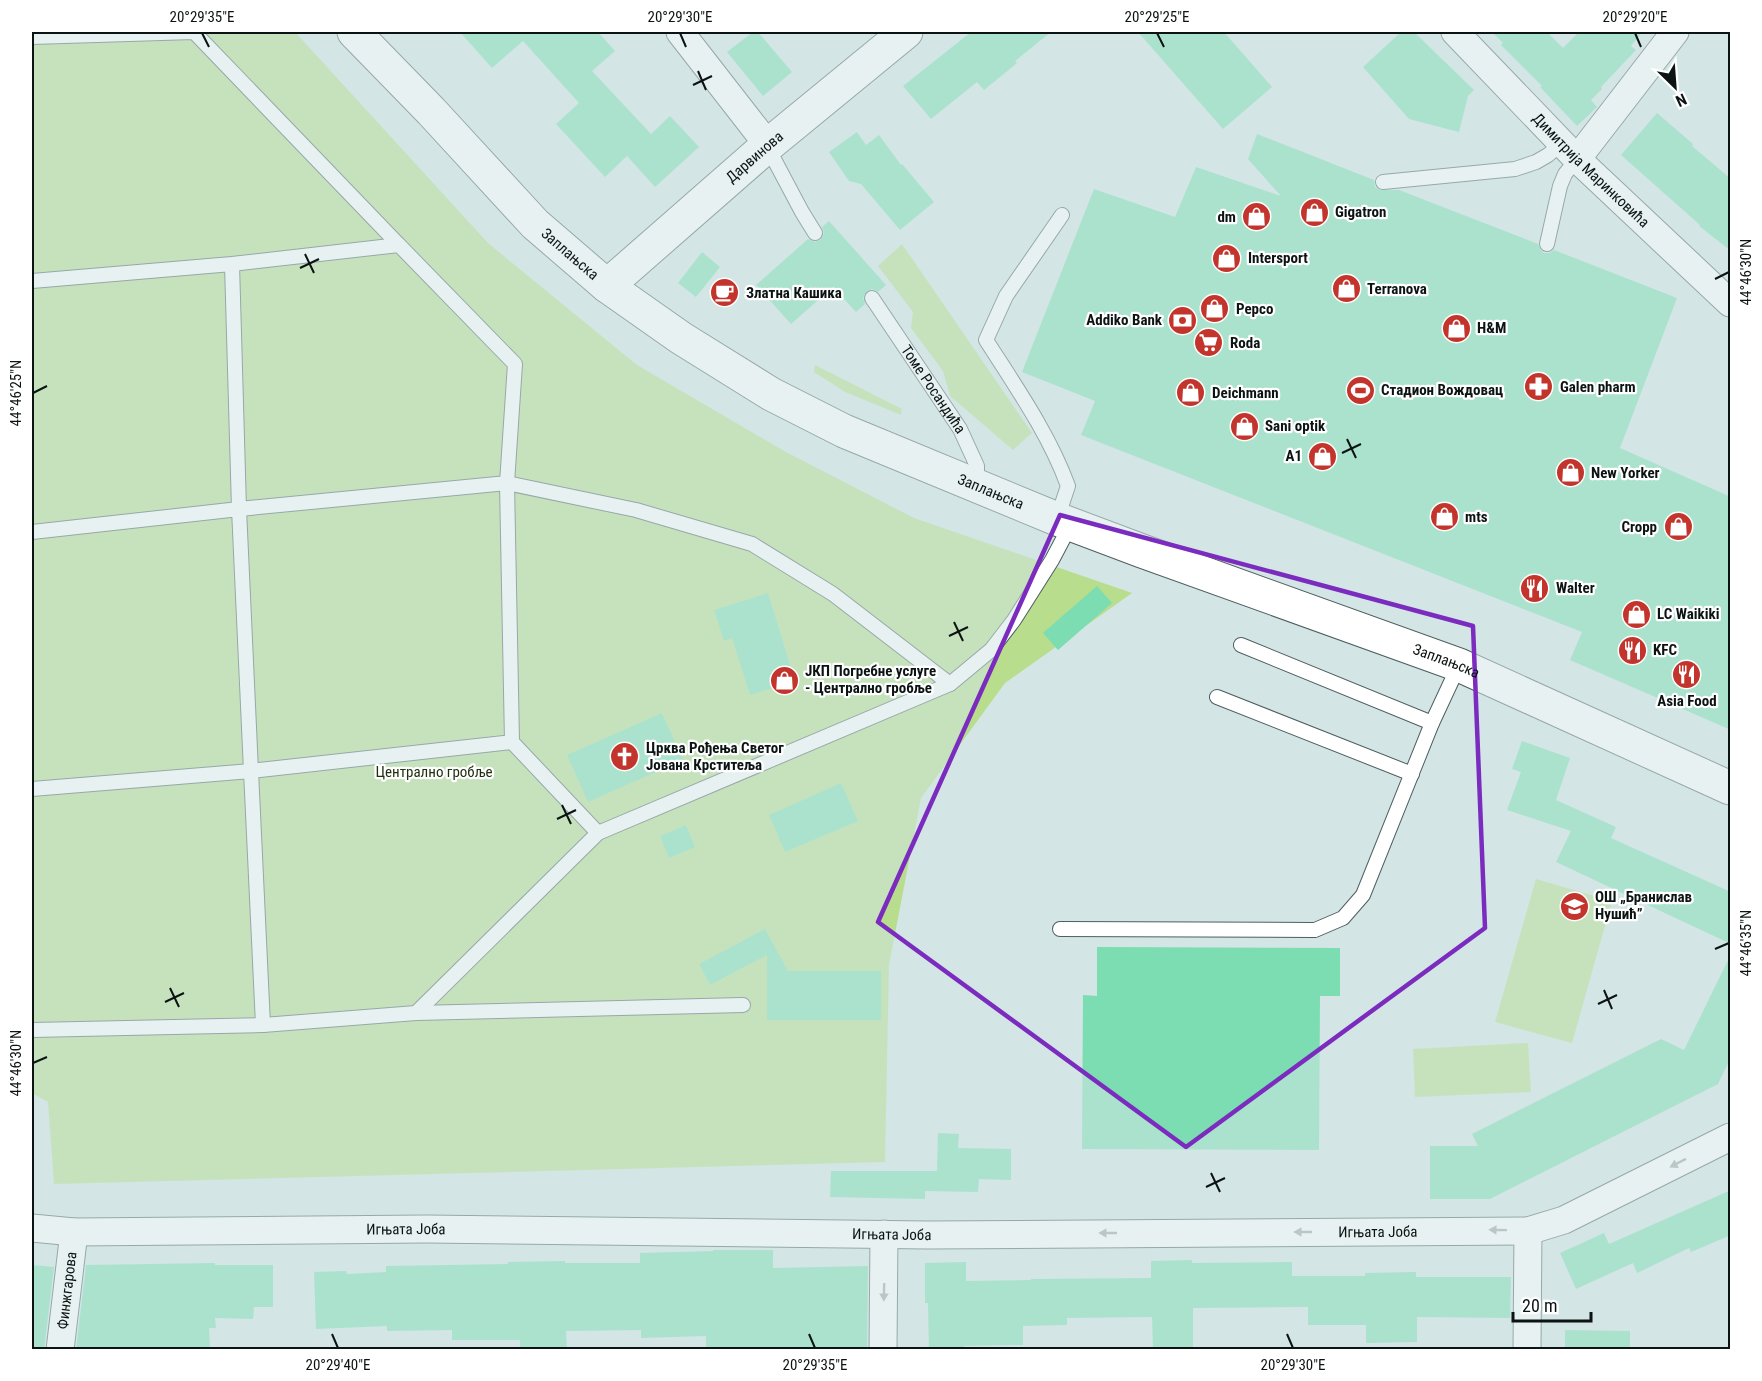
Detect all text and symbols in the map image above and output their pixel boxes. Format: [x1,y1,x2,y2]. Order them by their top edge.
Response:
text: 20°29'35"E [170,8,234,26]
text: 20°29'30"E [648,8,712,26]
text: 20°29'25"E [1125,8,1189,26]
text: 20°29'20"E [1603,8,1667,26]
north arrow [1645,57,1705,117]
text: N [1673,89,1690,111]
street label: Димитрија Маринковића [1529,109,1653,231]
street label: Дарвинова [722,127,787,187]
shop icon: Gigatron [1298,196,1330,228]
shop icon: dm [1241,201,1273,233]
place label: Gigatron [1335,203,1386,221]
place label: dm [1217,208,1236,226]
street label: Заплањска [538,224,602,284]
text: 44°46'30"N [1737,239,1755,305]
shop icon: Intersport [1211,242,1243,274]
place label: Intersport [1248,249,1308,267]
shop icon: Terranova [1330,273,1362,305]
cafe icon: Златна Кашика [709,277,741,309]
place label: Terranova [1367,280,1427,298]
place label: Златна Кашика [746,284,842,302]
shop icon: Pepco [1199,293,1231,325]
place label: Pepco [1236,300,1273,318]
bank icon: Addiko Bank [1167,304,1199,336]
place label: Addiko Bank [1086,311,1163,329]
shop icon: H&M [1440,312,1472,344]
place label: H&M [1477,319,1506,337]
supermarket icon: Roda [1193,327,1225,359]
place label: Roda [1230,334,1260,352]
street label: Томе Росандића [897,342,969,437]
text: 44°46'25"N [7,360,25,426]
pharmacy icon: Galen pharm [1523,371,1555,403]
sports icon: Стадион Вождовац [1344,374,1376,406]
shop icon: Deichmann [1175,377,1207,409]
place label: Galen pharm [1560,378,1636,396]
place label: Стадион Вождовац [1381,381,1503,399]
place label: Deichmann [1212,384,1279,402]
shop icon: Sani optik [1228,410,1260,442]
place label: Sani optik [1265,417,1326,435]
shop icon: A1 [1307,440,1339,472]
place label: A1 [1285,447,1302,465]
shop icon: New Yorker [1554,457,1586,489]
place label: New Yorker [1591,464,1660,482]
street label: Заплањска [955,470,1027,513]
shop icon: mts [1428,501,1460,533]
place label: mts [1465,508,1488,526]
shop icon: Cropp [1662,511,1694,543]
place label: Cropp [1621,518,1657,536]
restaurant icon: Walter [1519,572,1551,604]
place label: Walter [1556,579,1595,597]
shop icon: LC Waikiki [1620,598,1652,630]
place label: LC Waikiki [1657,605,1719,623]
restaurant icon: KFC [1616,634,1648,666]
street label: Заплањска [1410,640,1482,682]
place label: KFC [1653,641,1677,659]
restaurant icon: Asia Food [1671,658,1703,690]
place label: ЈКП Погребне услуге - Централно гробље [805,662,936,697]
shop icon: ЈКП Погребне услуге - Централно гробље [768,664,800,696]
place label: Asia Food [1657,692,1717,710]
place label: Црква Рођења Светог Јована Крститеља [646,739,784,774]
church icon: Црква Рођења Светог Јована Крститеља [609,741,641,773]
park label: Централно гробље [375,763,493,781]
place label: ОШ „Бранислав Нушић” [1595,888,1692,923]
school or university icon: ОШ „Бранислав Нушић” [1558,890,1590,922]
text: 44°46'35"N [1737,910,1755,976]
text: 44°46'30"N [7,1030,25,1096]
one-way arrow [1670,1158,1687,1168]
street label: Игњата Јоба [366,1220,446,1239]
street label: Игњата Јоба [1338,1223,1417,1241]
street label: Игњата Јоба [852,1225,932,1244]
one-way arrow [1489,1225,1508,1235]
one-way arrow [1294,1227,1313,1237]
one-way arrow [1099,1229,1118,1238]
street label: Финжгарова [54,1251,81,1330]
one-way arrow [879,1282,889,1301]
scale bar [1513,1285,1591,1323]
text: 20 m [1522,1295,1557,1316]
text: 20°29'40"E [306,1356,370,1374]
text: 20°29'35"E [783,1356,847,1374]
text: 20°29'30"E [1261,1356,1325,1374]

